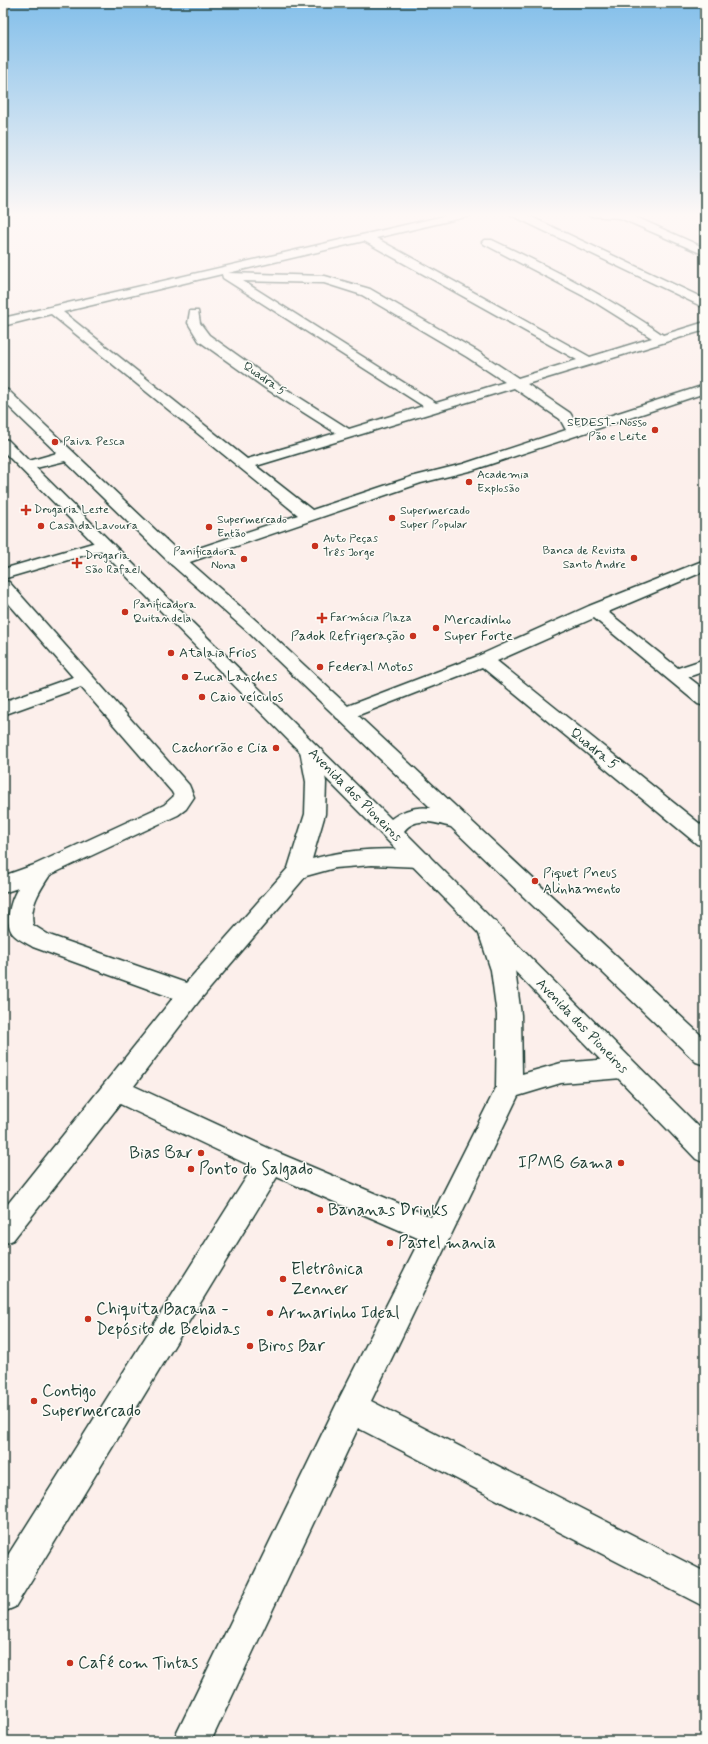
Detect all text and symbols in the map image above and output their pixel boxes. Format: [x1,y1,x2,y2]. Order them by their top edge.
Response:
street label: Quadra 5 [239,358,289,400]
place label: SEDEST- Nosso Pão e Leite [567,415,647,445]
marker: SEDEST- Nosso Pão e Leite [650,425,660,435]
place label: Paiva Pesca [63,434,125,450]
marker: Paiva Pesca [50,437,60,447]
place label: Academia Explosão [477,467,529,497]
marker: Academia Explosão [464,477,474,487]
place label: Drogaria Leste [34,502,109,518]
place label: Supermercado Super Popular [400,503,470,533]
marker: Drogaria Leste [21,505,31,515]
place label: Supermercado Então [217,512,287,542]
marker: Supermercado Super Popular [387,513,397,523]
place label: Casa da Lavoura [49,518,138,534]
marker: Casa da Lavoura [36,521,46,531]
marker: Supermercado Então [204,522,214,532]
place label: Auto Peças Três Jorge [323,531,379,561]
marker: Auto Peças Três Jorge [310,541,320,551]
place label: Banca de Revista Santo Andre [543,543,626,573]
place label: Panificadora Nona [173,544,237,574]
place label: Drogaria São Rafael [85,548,140,578]
marker: Banca de Revista Santo Andre [629,553,639,563]
marker: Panificadora Nona [239,554,249,564]
marker: Drogaria São Rafael [72,558,82,568]
place label: Panificadora Quitandela [133,597,197,627]
marker: Panificadora Quitandela [120,607,130,617]
place label: Farmácia Plaza [330,610,412,626]
place label: Mercadinho Super Forte [444,611,513,645]
marker: Farmácia Plaza [317,613,327,623]
marker: Mercadinho Super Forte [431,623,441,633]
place label: Padok Refrigeração [291,627,405,645]
marker: Padok Refrigeração [408,631,418,641]
place label: Atalaia Frios [179,644,257,662]
marker: Atalaia Frios [166,648,176,658]
place label: Federal Motos [328,658,413,676]
marker: Federal Motos [315,662,325,672]
place label: Zuca Lanches [193,668,277,686]
marker: Zuca Lanches [180,672,190,682]
place label: Caio veículos [210,688,284,706]
marker: Caio veículos [197,692,207,702]
street label: Quadra 5 [566,724,622,774]
place label: Cachorrão e Cia [171,739,268,757]
marker: Cachorrão e Cia [271,743,281,753]
street label: Avenida dos Pioneiros [304,744,406,846]
place label: Piquet Pneus Alinhamento [543,864,620,898]
marker: Piquet Pneus Alinhamento [530,876,540,886]
street label: Avenida dos Pioneiros [532,975,632,1077]
place label: Bias Bar [129,1142,193,1164]
marker: Bias Bar [196,1148,206,1158]
place label: IPMB Gama [518,1152,613,1174]
place label: Ponto do Salgado [199,1158,313,1181]
marker: IPMB Gama [616,1158,626,1168]
marker: Ponto do Salgado [186,1164,196,1174]
place label: Bananas Drinks [328,1199,448,1221]
marker: Bananas Drinks [315,1205,325,1215]
place label: Pastel mania [398,1232,497,1254]
marker: Pastel mania [385,1238,395,1248]
place label: Eletrônica Zenner [291,1258,363,1300]
marker: Eletrônica Zenner [278,1274,288,1284]
place label: Chiquita Bacana - Depósito de Bebidas [96,1298,240,1340]
place label: Armarinho Ideal [278,1302,400,1324]
marker: Armarinho Ideal [265,1308,275,1318]
marker: Chiquita Bacana - Depósito de Bebidas [83,1314,93,1324]
place label: Biros Bar [258,1335,325,1357]
marker: Biros Bar [245,1341,255,1351]
place label: Contigo Supermercado [42,1380,141,1422]
marker: Contigo Supermercado [29,1396,39,1406]
place label: Café com Tintas [78,1652,198,1674]
marker: Café com Tintas [65,1658,75,1668]

